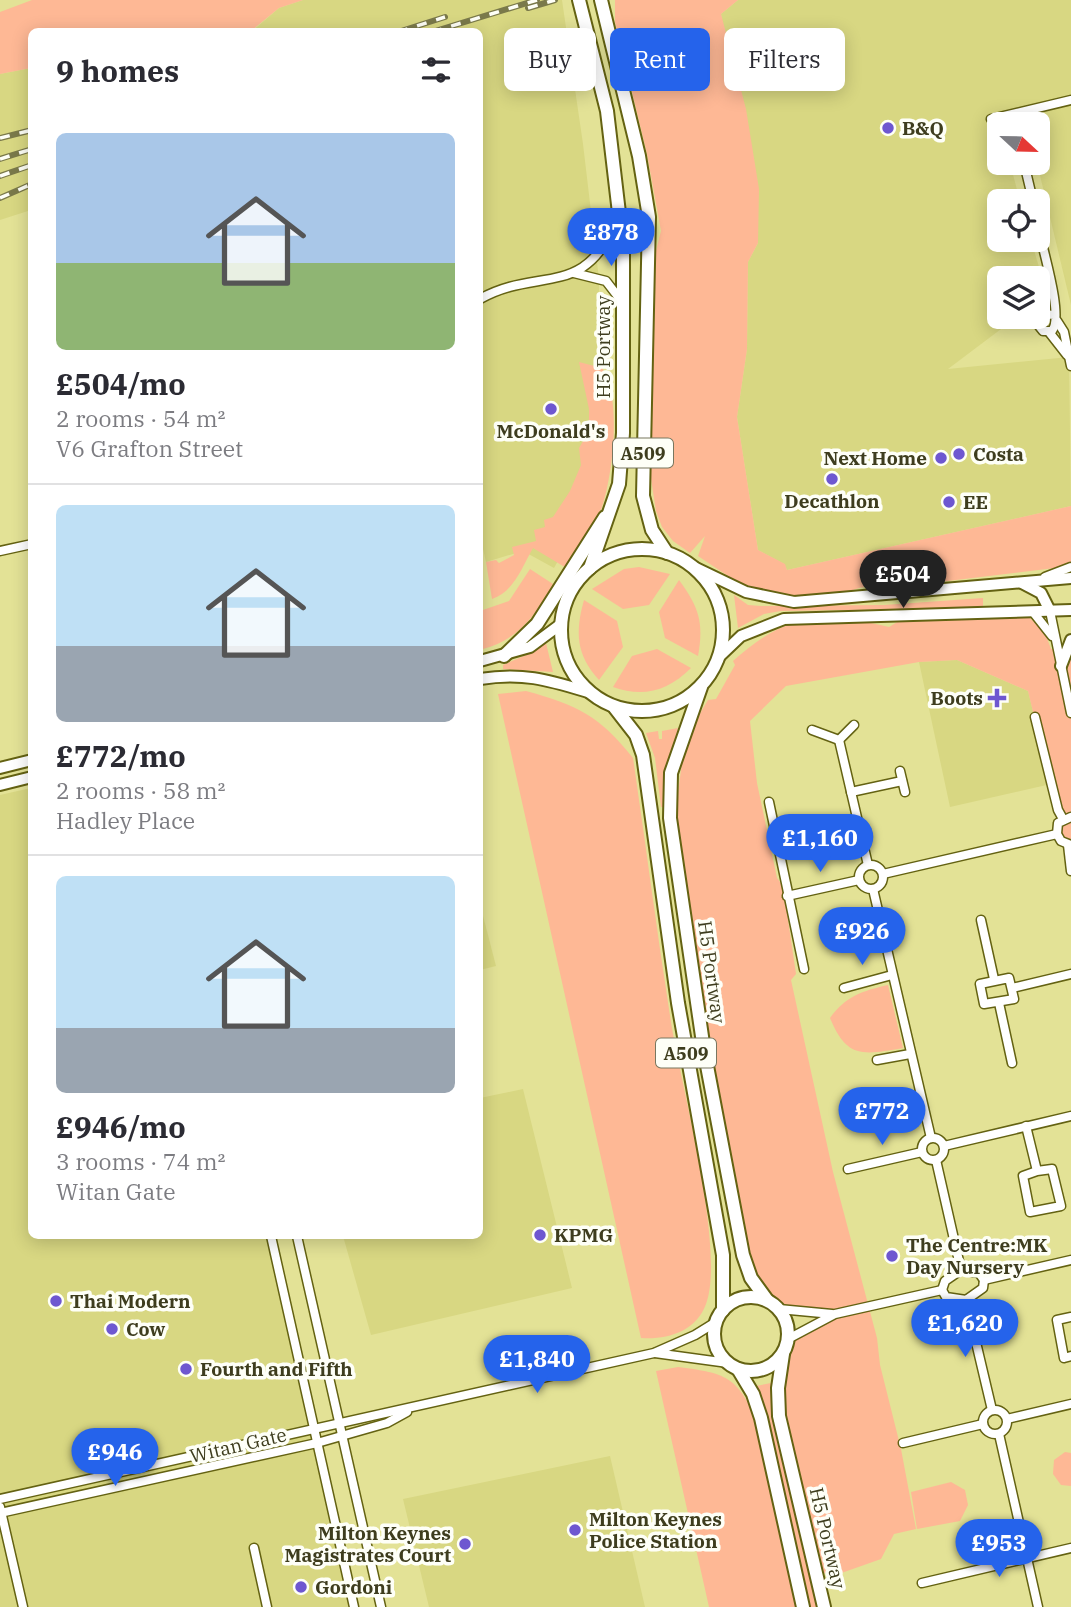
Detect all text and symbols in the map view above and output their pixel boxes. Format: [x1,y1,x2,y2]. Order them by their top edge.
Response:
chip: Buy [504,28,596,91]
chip: Rent [610,28,710,91]
chip: Filters [724,28,845,91]
text: 9 homes [56,51,179,90]
icon: filters [417,51,455,89]
north arrow [987,112,1050,175]
map controls [987,112,1050,329]
place label: B&Q [902,116,944,140]
marker: B&Q [880,120,896,136]
icon: home [193,178,319,304]
button: locate [987,189,1050,252]
pin: £878 [570,208,652,268]
text: £878 [583,216,639,246]
button: layers [987,266,1050,329]
street label: H5 Portway [591,295,615,399]
text: £504/mo [56,364,186,403]
marker: McDonald's [543,401,559,417]
text: 2 rooms · 54 m² [56,403,226,433]
place label: McDonald's [497,419,605,443]
text: V6 Grafton Street [56,433,243,463]
road number: A509 [613,438,673,467]
place label: Costa [973,442,1024,466]
place label: Next Home [823,446,927,470]
marker: Costa [951,446,967,462]
marker: Next Home [933,450,949,466]
marker: Decathlon [824,471,840,487]
place label: Decathlon [784,489,880,513]
place label: EE [963,490,988,514]
marker: EE [941,494,957,510]
icon: home [193,550,319,676]
pin: £504 [862,550,944,610]
text: £504 [875,558,931,588]
place label: Boots [931,686,983,710]
marker: Boots [989,690,1005,706]
text: £772/mo [56,736,186,775]
text: 2 rooms · 58 m² [56,775,226,805]
text: Hadley Place [56,805,195,835]
pin: £1,160 [763,814,877,874]
text: £1,160 [782,822,858,852]
pin: £926 [821,908,903,967]
text: £926 [834,915,890,945]
street label: H5 Portway [693,919,731,1026]
icon: home [193,921,319,1047]
road number: A509 [656,1038,716,1068]
pin: £772 [841,1088,923,1147]
text: £772 [854,1095,910,1125]
text: £946/mo [56,1107,186,1146]
text: 3 rooms · 74 m² [56,1146,226,1176]
text: Witan Gate [56,1176,175,1206]
place label: KPMG [554,1223,613,1247]
marker: KPMG [532,1227,548,1243]
place label: The Centre:MK Day Nursery [906,1233,1048,1279]
marker: The Centre:MK Day Nursery [884,1248,900,1264]
place label: Thai Modern [70,1289,191,1313]
marker: Thai Modern [48,1293,64,1309]
pin: £1,620 [908,1300,1022,1359]
text: £1,620 [927,1307,1003,1337]
place label: Cow [126,1317,166,1341]
marker: Cow [104,1321,120,1337]
pin: £1,840 [480,1336,594,1395]
text: £1,840 [499,1343,575,1373]
place label: Fourth and Fifth [200,1357,353,1381]
marker: Fourth and Fifth [178,1361,194,1377]
street label: Witan Gate [187,1422,289,1468]
pin: £946 [74,1428,156,1488]
text: £946 [87,1436,143,1466]
street label: H5 Portway [805,1485,851,1592]
place label: Milton Keynes Police Station [589,1507,722,1553]
pin: £953 [958,1520,1040,1579]
place label: Milton Keynes Magistrates Court [285,1521,451,1567]
marker: Milton Keynes Police Station [567,1522,583,1538]
text: £953 [971,1527,1027,1557]
marker: Milton Keynes Magistrates Court [457,1536,473,1552]
place label: Gordoni [315,1575,392,1599]
marker: Gordoni [293,1579,309,1595]

